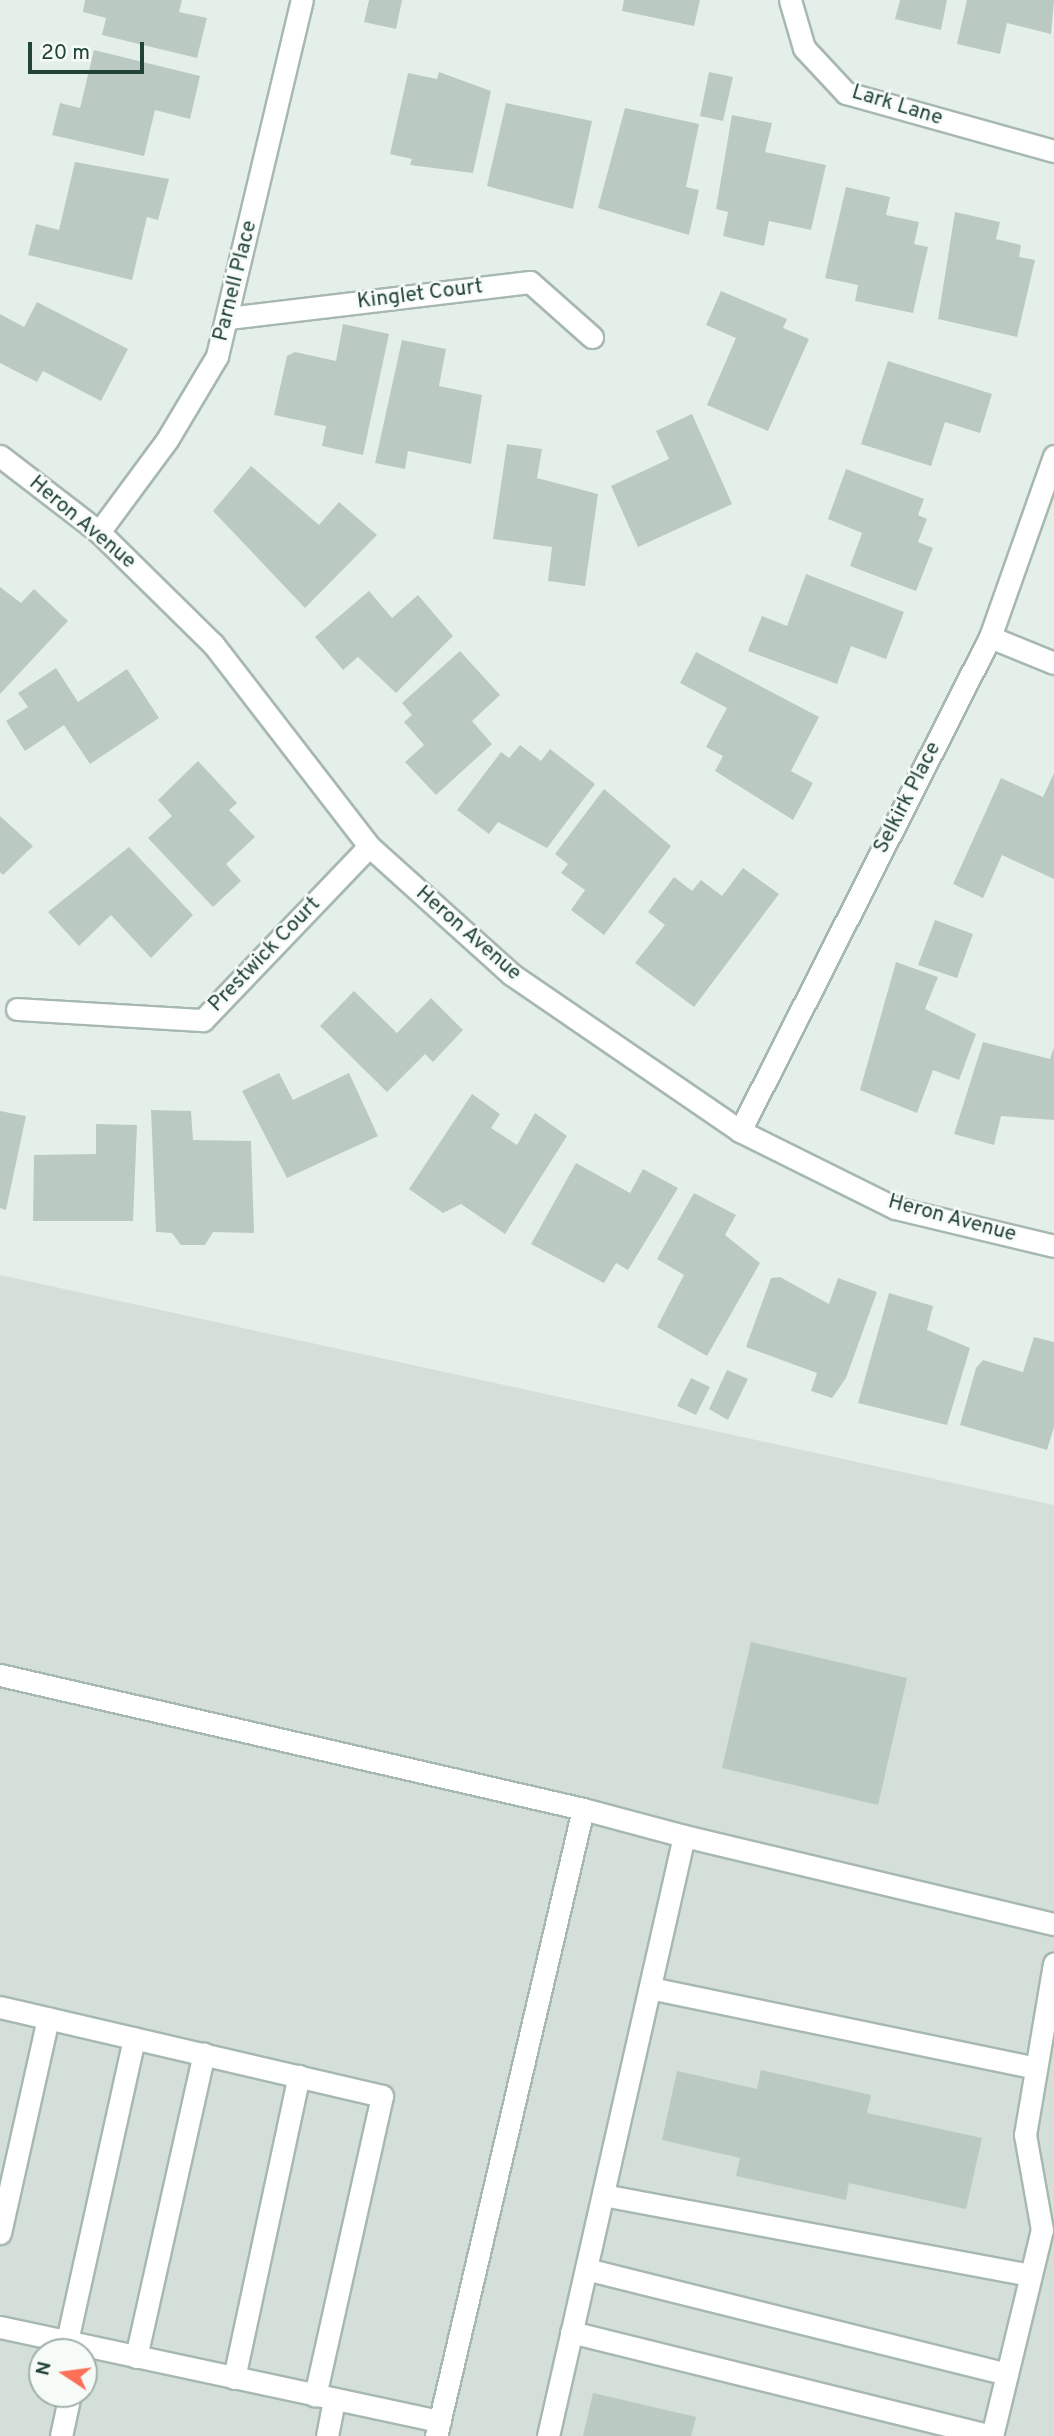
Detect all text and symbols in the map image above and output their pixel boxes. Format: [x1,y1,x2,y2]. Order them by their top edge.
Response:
scale bar [32,28,147,72]
text: 20 m [41,40,90,67]
street label: Lark Lane [849,80,945,132]
street label: Parnell Place [209,218,263,344]
street label: Kinglet Court [356,275,484,315]
street label: Heron Avenue [23,471,141,575]
street label: Selkirk Place [869,738,947,858]
street label: Heron Avenue [410,881,526,987]
street label: Prestwick Court [204,892,326,1018]
street label: Heron Avenue [885,1190,1019,1248]
north arrow [28,2338,98,2408]
text: N [31,2359,58,2378]

